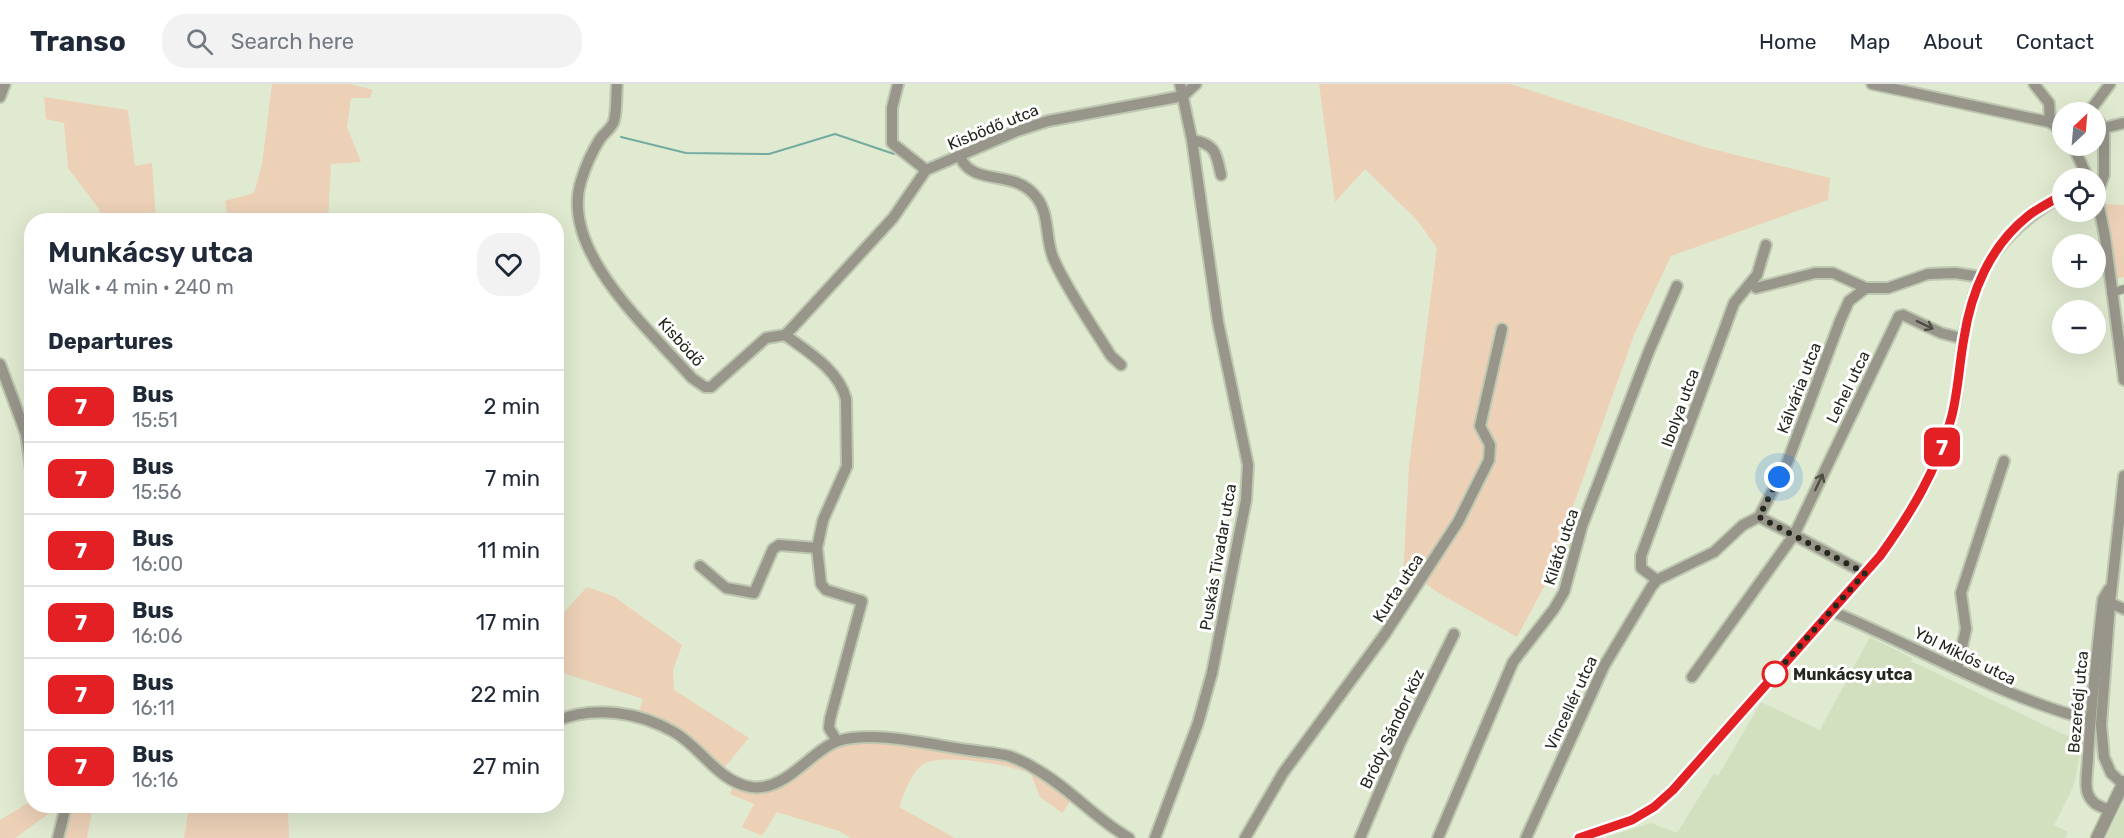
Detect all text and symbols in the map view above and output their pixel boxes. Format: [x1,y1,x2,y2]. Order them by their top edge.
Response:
search box [162,14,582,68]
text: Transo [30,25,126,58]
icon: search [183,25,216,58]
text: Search here [231,28,354,55]
text: Home [1759,29,1816,54]
text: Map [1849,29,1890,54]
text: About [1923,29,1983,54]
text: Contact [2016,29,2094,54]
street label: Kisbödő utca [945,100,1041,154]
north arrow [2052,102,2106,156]
map controls [2052,102,2106,354]
button: locate [2052,168,2106,222]
button: heart [477,233,540,296]
button: + [2052,234,2106,288]
text: Munkácsy utca [48,236,254,269]
text: Walk · 4 min · 240 m [48,275,234,299]
button: − [2052,300,2106,354]
street label: Kisbödő [654,314,708,370]
one-way arrow [1915,320,1933,332]
text: Departures [48,328,173,355]
street label: Kálvária utca [1773,340,1825,436]
street label: Lehel utca [1822,348,1874,426]
street label: Ibolya utca [1657,366,1703,450]
text: Bus [132,381,174,408]
text: 2 min [483,393,540,420]
text: 7 [75,394,87,419]
text: 15:51 [132,408,178,432]
line badge: 7 [1922,428,1962,466]
text: 7 [1936,435,1948,460]
text: Bus [132,453,174,480]
your location [1764,462,1794,492]
text: 7 min [485,465,540,492]
text: 7 [75,466,87,491]
one-way arrow [1814,473,1826,491]
text: 15:56 [132,480,182,504]
street label: Puskás Tivadar utca [1196,482,1240,632]
street label: Kilátó utca [1540,506,1582,588]
text: Bus [132,525,174,552]
text: 11 min [478,537,540,564]
text: 7 [75,538,87,563]
street label: Kurta utca [1369,550,1427,626]
text: 16:00 [132,552,183,576]
text: Bus [132,597,174,624]
text: 17 min [476,609,540,636]
text: 7 [75,610,87,635]
street label: Ybl Miklós utca [1911,623,2019,689]
text: 16:06 [132,624,183,648]
street label: Bezerédj utca [2064,650,2092,754]
street label: Vincellér utca [1541,653,1601,753]
marker: Munkácsy utca [1762,661,1788,687]
place label: Munkácsy utca [1793,665,1913,684]
street label: Bródy Sándor köz [1356,666,1428,792]
text: Bus [132,669,174,696]
text: 22 min [471,681,540,708]
text: 7 [75,682,87,707]
text: 16:11 [132,696,175,720]
text: Bus [132,741,174,768]
text: 27 min [472,753,540,780]
text: 7 [75,754,87,779]
text: 16:16 [132,768,178,792]

